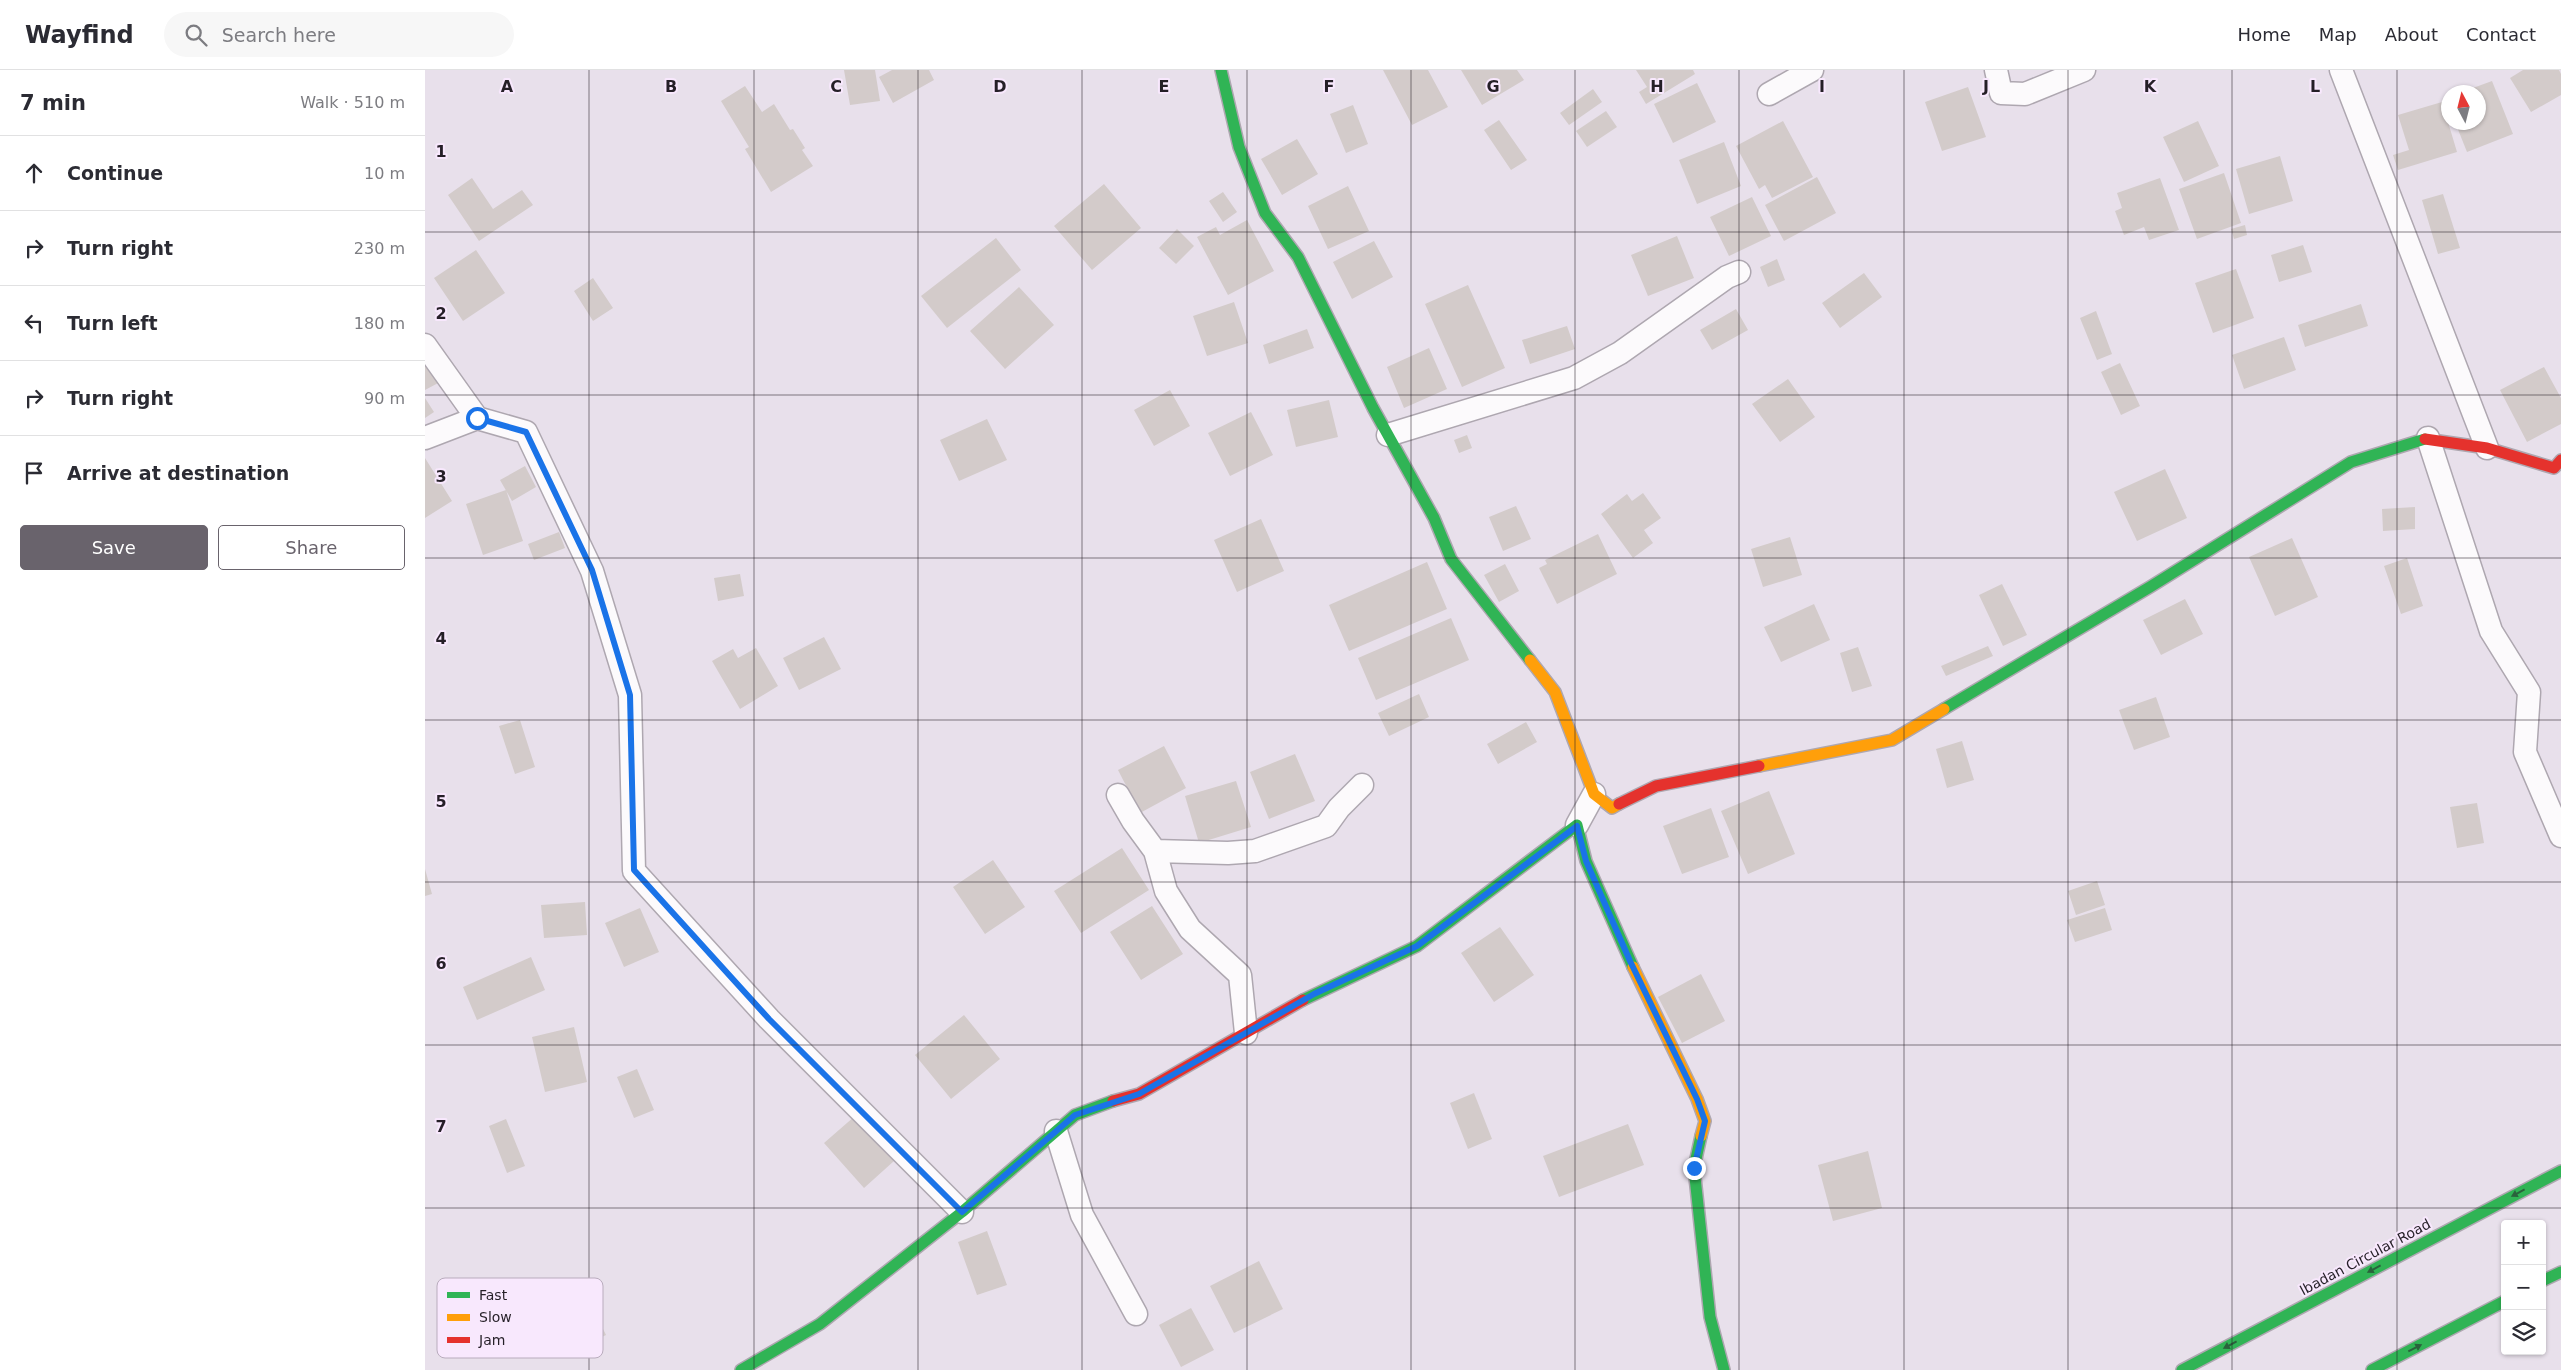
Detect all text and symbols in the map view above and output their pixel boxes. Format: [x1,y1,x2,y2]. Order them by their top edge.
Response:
search box [164,12,514,57]
text: Wayfind [25,21,134,49]
icon: search [182,21,210,49]
text: Search here [222,24,336,46]
text: Home [2238,24,2291,45]
text: Map [2319,24,2357,45]
text: About [2385,24,2438,45]
text: Contact [2466,24,2536,45]
text: A [501,77,514,96]
text: B [665,77,677,96]
text: C [830,77,842,96]
text: D [993,77,1007,96]
text: E [1159,77,1169,96]
text: F [1324,77,1334,96]
text: G [1486,77,1500,96]
text: H [1650,77,1664,96]
text: I [1819,77,1825,96]
text: J [1982,77,1989,96]
text: K [2144,77,2157,96]
text: L [2310,77,2320,96]
north arrow [2441,85,2486,130]
text: 7 min [20,91,86,115]
text: Walk · 510 m [300,93,405,112]
text: 1 [435,142,447,161]
icon: ahead [20,159,48,187]
text: Continue [67,162,163,184]
text: 10 m [364,164,405,183]
icon: right [20,234,48,262]
text: Turn right [67,237,173,259]
text: 230 m [354,239,405,258]
text: 2 [435,304,447,323]
icon: left [20,309,48,337]
text: Turn left [67,312,158,334]
text: 180 m [354,314,405,333]
icon: right [20,384,48,412]
text: Turn right [67,387,173,409]
text: 90 m [364,389,405,408]
route start [466,407,489,430]
icon: arrive [20,459,48,487]
text: Arrive at destination [67,462,289,484]
text: 3 [435,467,447,486]
button: Save [20,525,208,570]
button: Share [218,525,405,570]
text: 4 [435,629,447,648]
text: 5 [435,792,447,811]
text: 6 [435,954,447,973]
text: 7 [435,1117,447,1136]
route end [1683,1157,1706,1180]
one-way arrow [2511,1189,2525,1197]
street label: Ibadan Circular Road [2297,1216,2433,1298]
map controls [2501,1220,2546,1355]
button: + [2501,1220,2546,1265]
one-way arrow [2367,1265,2381,1273]
button: − [2501,1265,2546,1310]
legend [437,1278,603,1358]
text: Fast [479,1287,508,1303]
text: Slow [479,1309,512,1325]
button: layers [2501,1310,2546,1355]
text: Jam [478,1332,505,1348]
one-way arrow [2223,1341,2238,1349]
one-way arrow [2408,1344,2422,1352]

